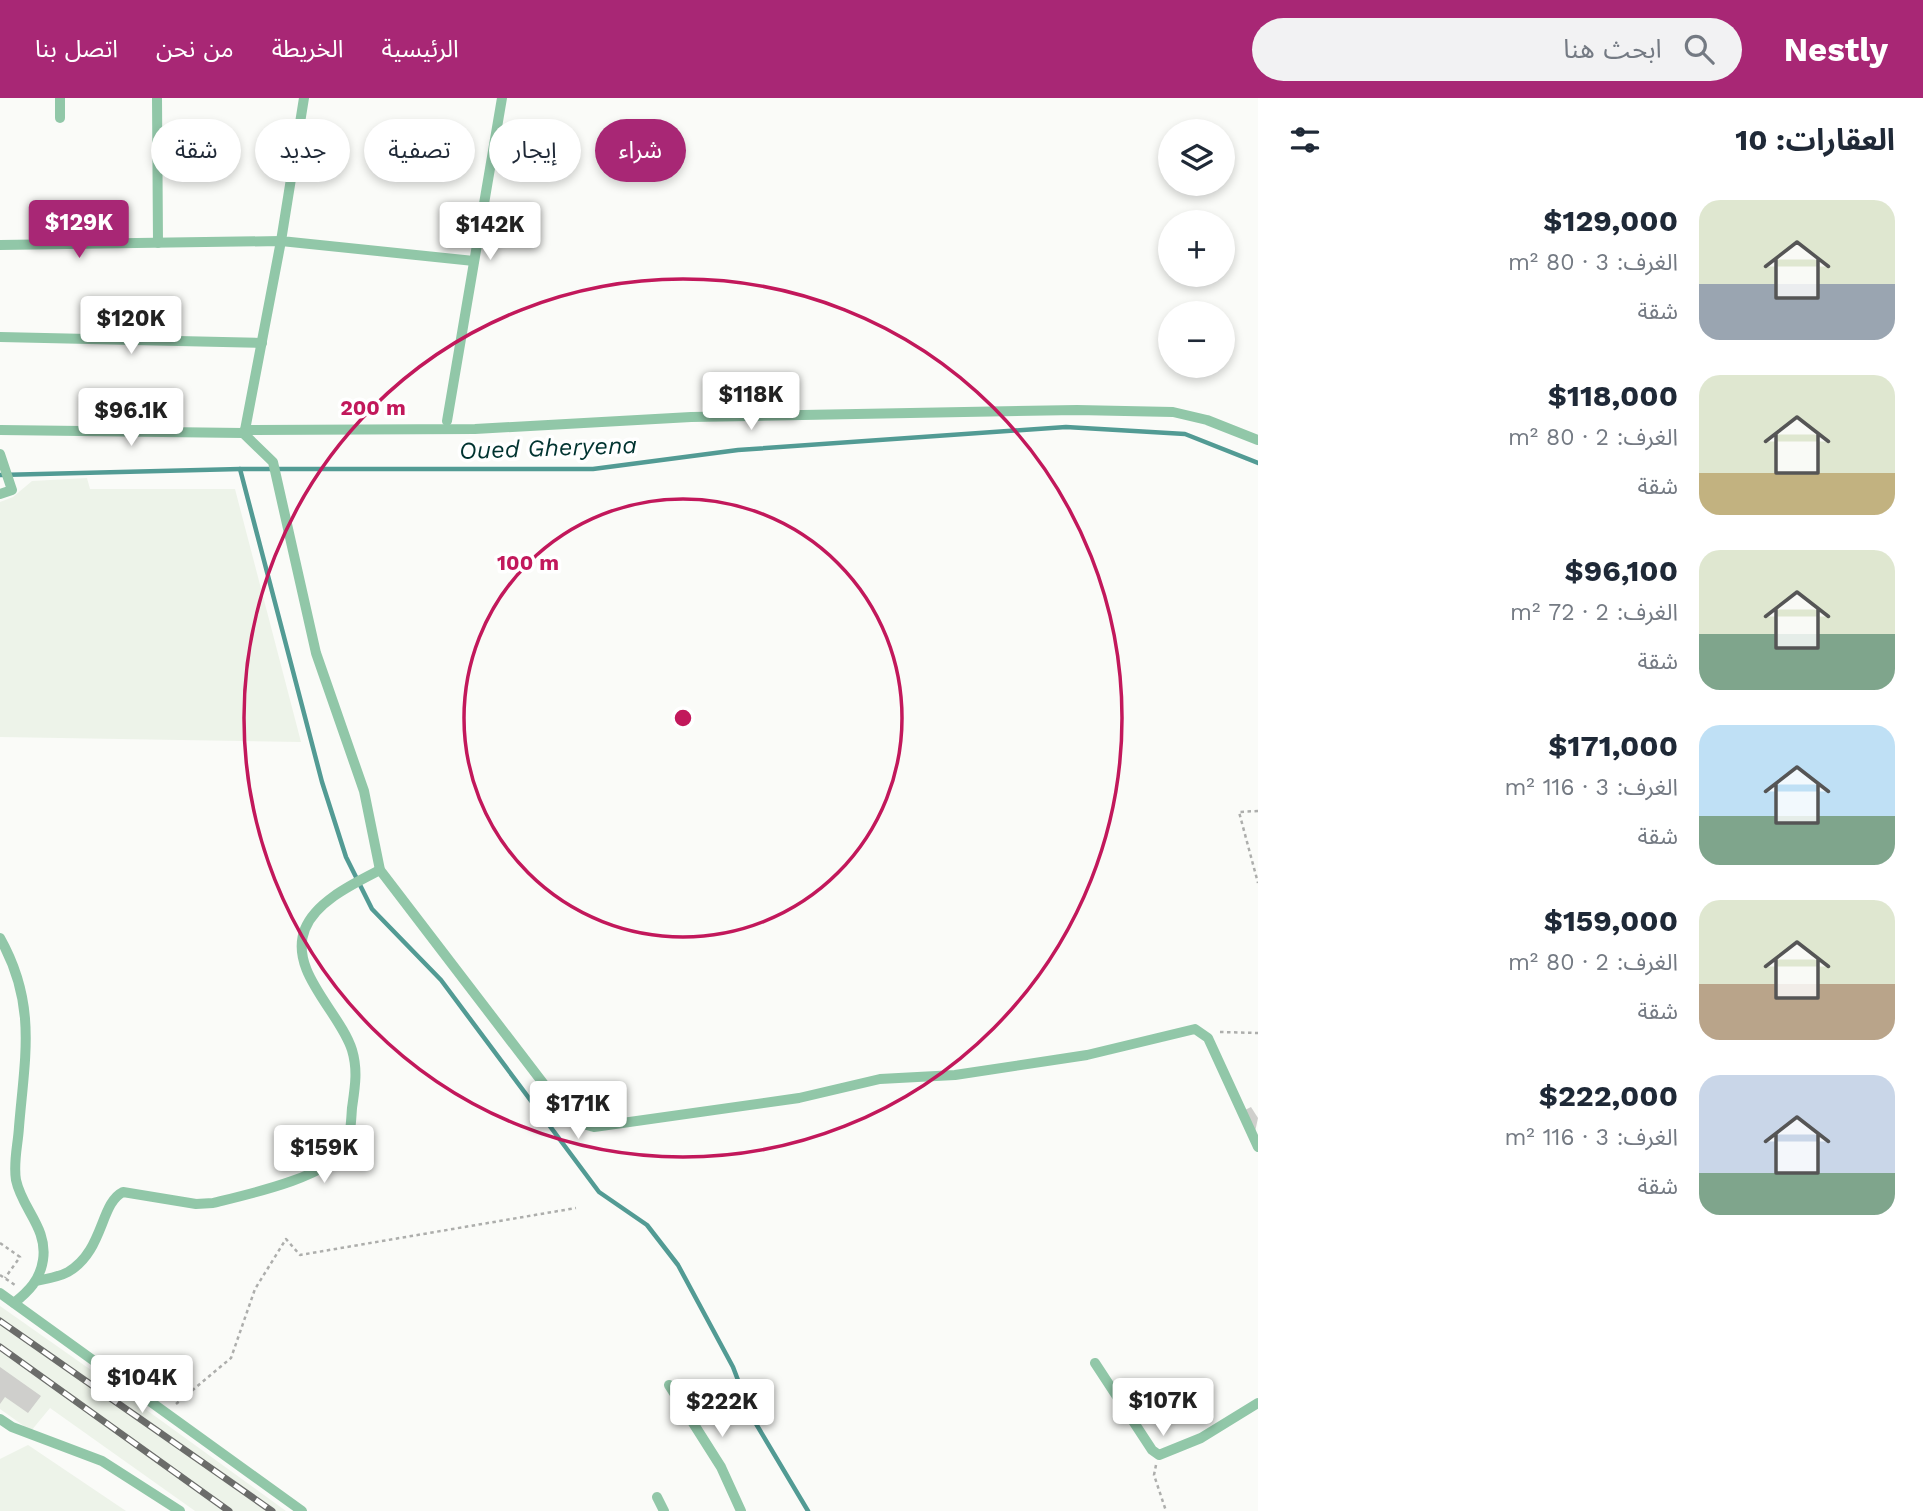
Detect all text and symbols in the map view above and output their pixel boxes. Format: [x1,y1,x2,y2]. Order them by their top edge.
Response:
search box [1252,18,1742,81]
icon: search [1680,30,1718,68]
text: Nestly [1784,30,1888,69]
text: ابحث هنا [1563,34,1662,64]
text: اتصل بنا [35,35,118,63]
text: من نحن [156,35,234,63]
text: الخريطة [272,35,344,63]
text: الرئيسية [382,35,459,63]
chip: شقة [151,119,241,182]
chip: جديد [255,119,350,182]
chip: تصفية [364,119,475,182]
chip: إيجار [489,119,581,182]
chip: شراء [595,119,686,182]
map controls [1158,119,1235,378]
button: layers [1158,119,1235,196]
icon: filters [1286,121,1324,159]
text: العقارات: 10 [1735,122,1895,157]
pin: $129K [30,200,128,260]
pin: $142K [441,202,539,262]
text: $129,000 [1543,203,1678,238]
text: $129K [45,209,113,236]
button: + [1158,210,1235,287]
text: $142K [456,211,524,238]
icon: home [1755,228,1839,312]
text: الغرف: 3 · 80 m² [1508,249,1678,276]
pin: $120K [82,296,180,356]
text: شقة [1637,298,1678,325]
button: − [1158,301,1235,378]
text: $120K [96,305,166,332]
pin: $118K [702,372,800,432]
text: $118,000 [1548,378,1678,413]
text: $118K [719,381,783,408]
pin: $96.1K [74,388,188,448]
text: 200 m [340,395,406,420]
text: $96.1K [94,397,168,424]
icon: home [1755,403,1839,487]
text: الغرف: 2 · 80 m² [1508,424,1678,451]
water label: Oued Gheryena [458,431,638,465]
text: شقة [1637,473,1678,500]
text: 100 m [497,550,559,575]
text: $96,100 [1565,553,1678,588]
icon: home [1755,578,1839,662]
text: الغرف: 2 · 72 m² [1510,599,1678,626]
text: شقة [1637,648,1678,675]
centre of rings [671,706,695,730]
text: $171,000 [1548,728,1678,763]
icon: home [1755,753,1839,837]
text: الغرف: 3 · 116 m² [1504,774,1678,801]
text: شقة [1637,823,1678,850]
text: $159,000 [1544,903,1678,938]
icon: home [1755,928,1839,1012]
text: الغرف: 2 · 80 m² [1508,949,1678,976]
text: شقة [1637,998,1678,1025]
text: $222,000 [1539,1078,1678,1113]
pin: $171K [529,1082,627,1141]
text: $171K [546,1090,610,1117]
icon: home [1755,1103,1839,1187]
text: الغرف: 3 · 116 m² [1504,1124,1678,1151]
pin: $159K [275,1126,373,1185]
text: $159K [290,1134,358,1161]
text: شقة [1637,1173,1678,1200]
pin: $104K [93,1356,191,1415]
text: $104K [107,1364,177,1391]
pin: $107K [1114,1378,1212,1438]
pin: $222K [673,1380,771,1439]
text: $107K [1129,1387,1197,1414]
text: $222K [686,1388,758,1415]

